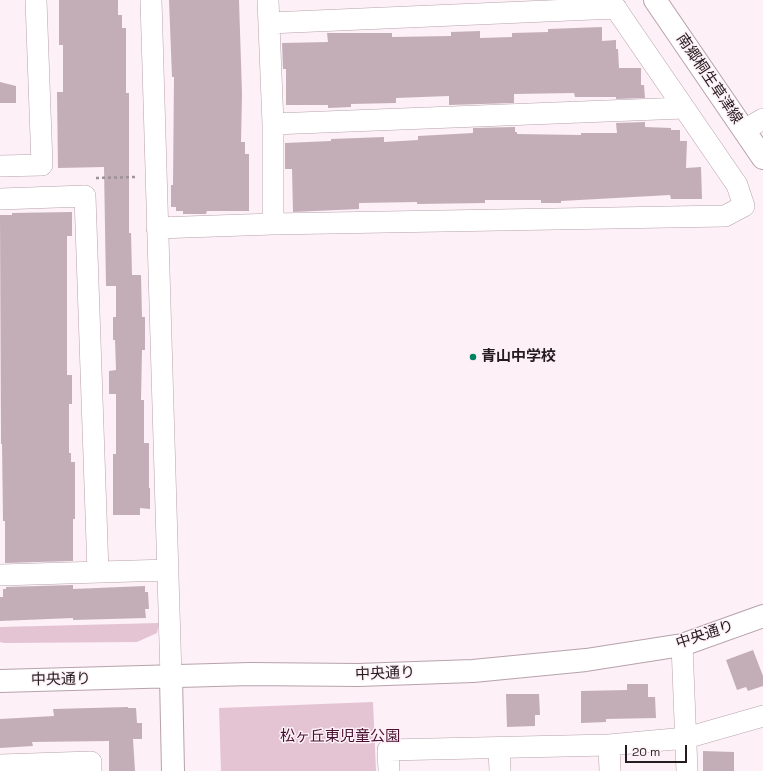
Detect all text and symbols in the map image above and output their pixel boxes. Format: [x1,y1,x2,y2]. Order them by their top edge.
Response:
street label: 南郷桐生草津線 [672,30,746,128]
place label: 青山中学校 [481,348,556,366]
marker: 青山中学校 [468,352,478,362]
street label: 中央通り [674,617,736,653]
street label: 中央通り [355,664,415,684]
street label: 中央通り [31,670,91,690]
park label: 松ヶ丘東児童公園 [280,728,400,746]
scale bar [627,737,689,763]
text: 20 m [632,744,660,760]

